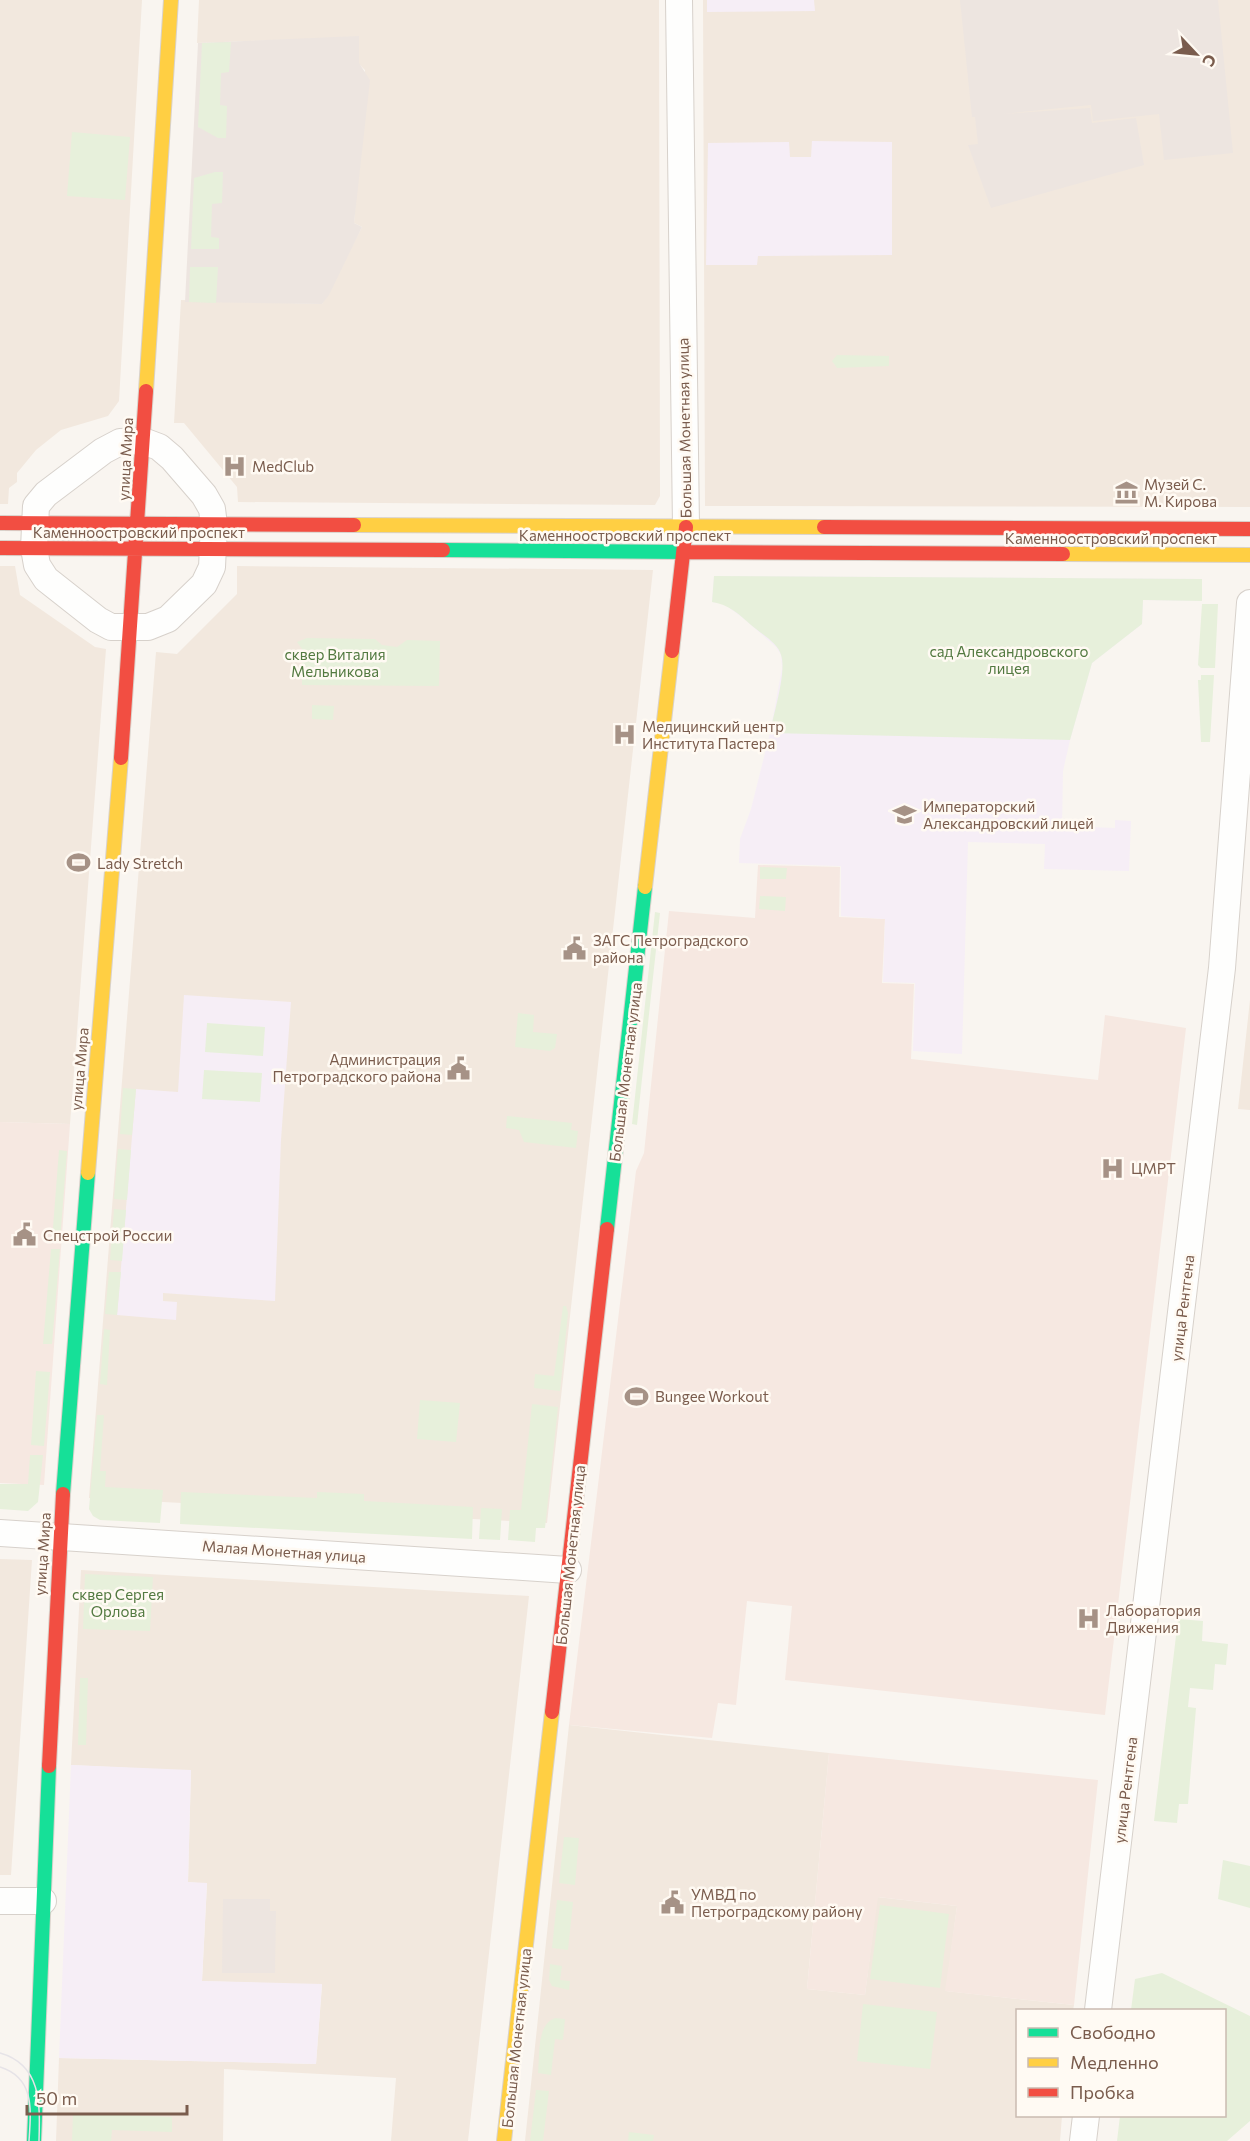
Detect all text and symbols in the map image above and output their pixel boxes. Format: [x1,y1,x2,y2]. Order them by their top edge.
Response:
north arrow [1166,24,1226,84]
text: С [1199,52,1221,70]
street label: Большая Монетная улица [673,338,695,518]
street label: улица Мира [114,417,136,501]
hospital icon: MedClub [221,453,247,479]
place label: MedClub [252,457,314,475]
place label: Музей С. М. Кирова [1144,475,1217,510]
museum icon: Музей С. М. Кирова [1113,480,1139,506]
street label: Каменноостровский проспект [33,523,245,541]
street label: Каменноостровский проспект [519,526,731,544]
street label: Каменноостровский проспект [1005,529,1217,547]
park label: сад Александровского лицея [929,642,1089,677]
park label: сквер Виталия Мельникова [284,645,386,680]
place label: Медицинский центр Института Пастера [642,717,784,752]
hospital icon: Медицинский центр Института Пастера [611,722,637,748]
place label: Императорский Александровский лицей [923,797,1094,832]
school or university icon: Императорский Александровский лицей [892,802,918,828]
sports icon: Lady Stretch [66,850,92,876]
place label: Lady Stretch [97,854,183,872]
place label: ЗАГС Петроградского района [593,931,748,966]
public building icon: ЗАГС Петроградского района [562,936,588,962]
street label: Большая Монетная улица [605,981,645,1163]
street label: улица Мира [66,1027,92,1111]
place label: Администрация Петроградского района [272,1050,441,1085]
public building icon: Администрация Петроградского района [446,1055,472,1081]
hospital icon: ЦМРТ [1100,1155,1126,1181]
place label: ЦМРТ [1131,1159,1176,1177]
public building icon: Спецстрой России [12,1222,38,1248]
place label: Спецстрой России [43,1226,172,1244]
street label: улица Рентгена [1167,1254,1197,1362]
sports icon: Bungee Workout [624,1383,650,1409]
place label: Bungee Workout [655,1387,769,1405]
street label: Большая Монетная улица [552,1464,588,1646]
street label: улица Мира [30,1512,54,1596]
street label: Малая Монетная улица [202,1536,366,1566]
park label: сквер Сергея Орлова [72,1585,164,1620]
place label: Лаборатория Движения [1106,1601,1201,1636]
hospital icon: Лаборатория Движения [1075,1606,1101,1632]
street label: улица Рентгена [1110,1736,1140,1844]
place label: УМВД по Петроградскому району [691,1885,863,1920]
public building icon: УМВД по Петроградскому району [660,1890,686,1916]
street label: Большая Монетная улица [498,1947,534,2129]
legend [1016,2009,1226,2117]
text: Свободно [1070,2021,1156,2043]
text: Медленно [1070,2051,1159,2073]
scale bar [27,2078,188,2116]
text: Пробка [1070,2081,1135,2103]
text: 50 m [36,2087,77,2109]

